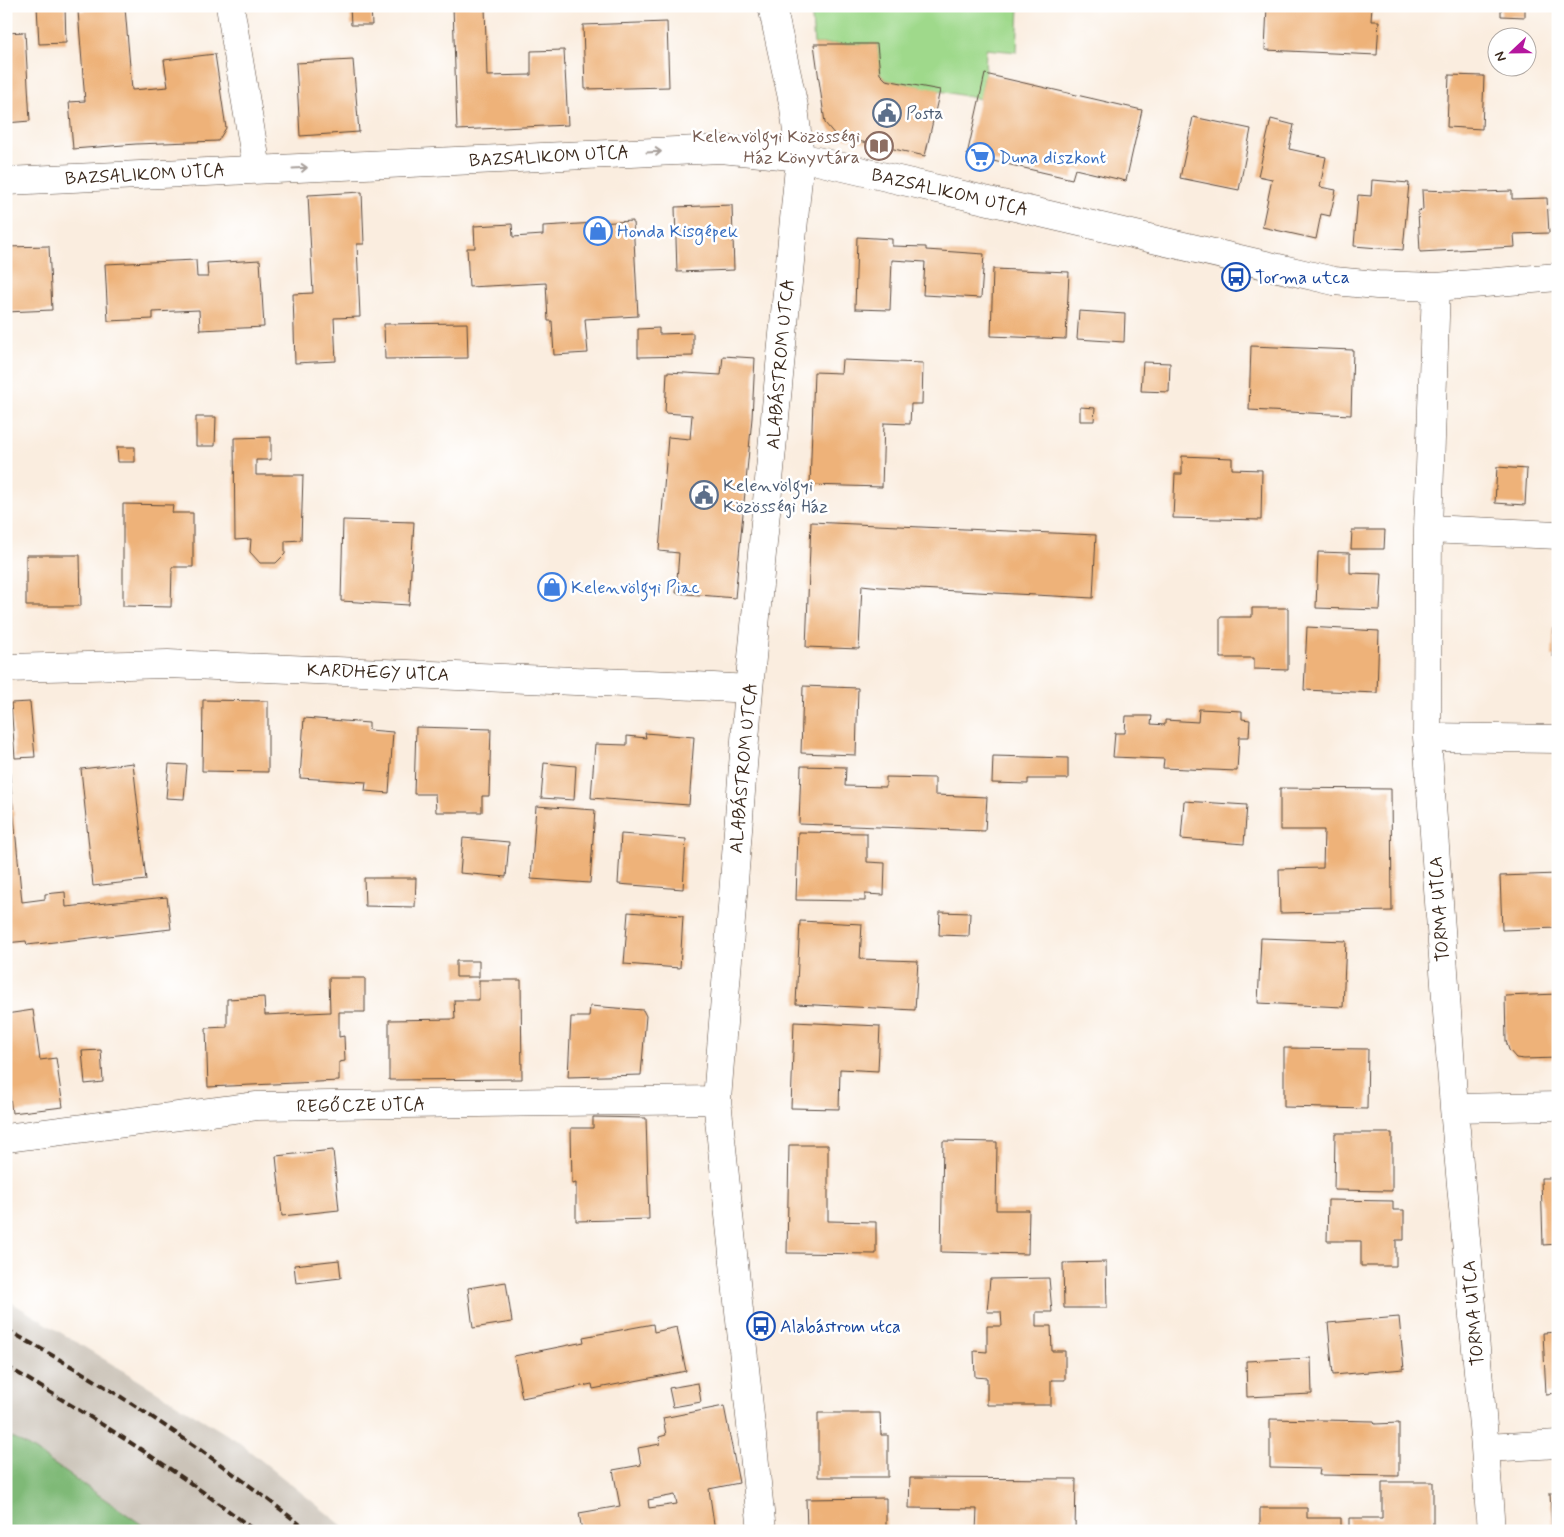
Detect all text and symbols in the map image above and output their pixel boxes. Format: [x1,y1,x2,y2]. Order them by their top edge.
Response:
north arrow [1486,28,1536,78]
text: N [1491,49,1511,64]
public building icon: Posta [872,98,902,128]
place label: Posta [906,102,944,126]
place label: Kelenvölgyi Közösségi Ház Könyvtára [692,125,860,170]
library icon: Kelenvölgyi Közösségi Ház Könyvtára [864,131,894,161]
street label: BAZSALIKOM UTCA [468,141,630,173]
supermarket icon: Duna diszkont [965,142,995,172]
place label: Duna diszkont [999,146,1107,170]
one-way arrow [646,147,662,156]
street label: BAZSALIKOM UTCA [64,159,226,191]
one-way arrow [291,163,307,172]
street label: BAZSALIKOM UTCA [869,163,1031,223]
shop icon: Honda Kisgépek [583,216,613,246]
place label: Honda Kisgépek [617,220,738,245]
bus stop icon: Torma utca [1221,262,1251,292]
place label: Torma utca [1255,266,1350,290]
street label: ALABÁSTROM UTCA [762,278,800,450]
place label: Kelenvölgyi Közösségi Ház [723,474,828,519]
public building icon: Kelenvölgyi Közösségi Ház [689,480,719,510]
shop icon: Kelenvölgyi Piac [537,572,567,602]
place label: Kelenvölgyi Piac [571,576,700,602]
street label: KARDHEGY UTCA [306,659,450,687]
street label: ALABÁSTROM UTCA [725,682,763,854]
street label: TORMA UTCA [1424,855,1456,963]
street label: REGŐCZE UTCA [297,1093,426,1119]
street label: TORMA UTCA [1457,1259,1491,1367]
bus stop icon: Alabástrom utca [746,1311,776,1341]
place label: Alabástrom utca [780,1315,901,1339]

